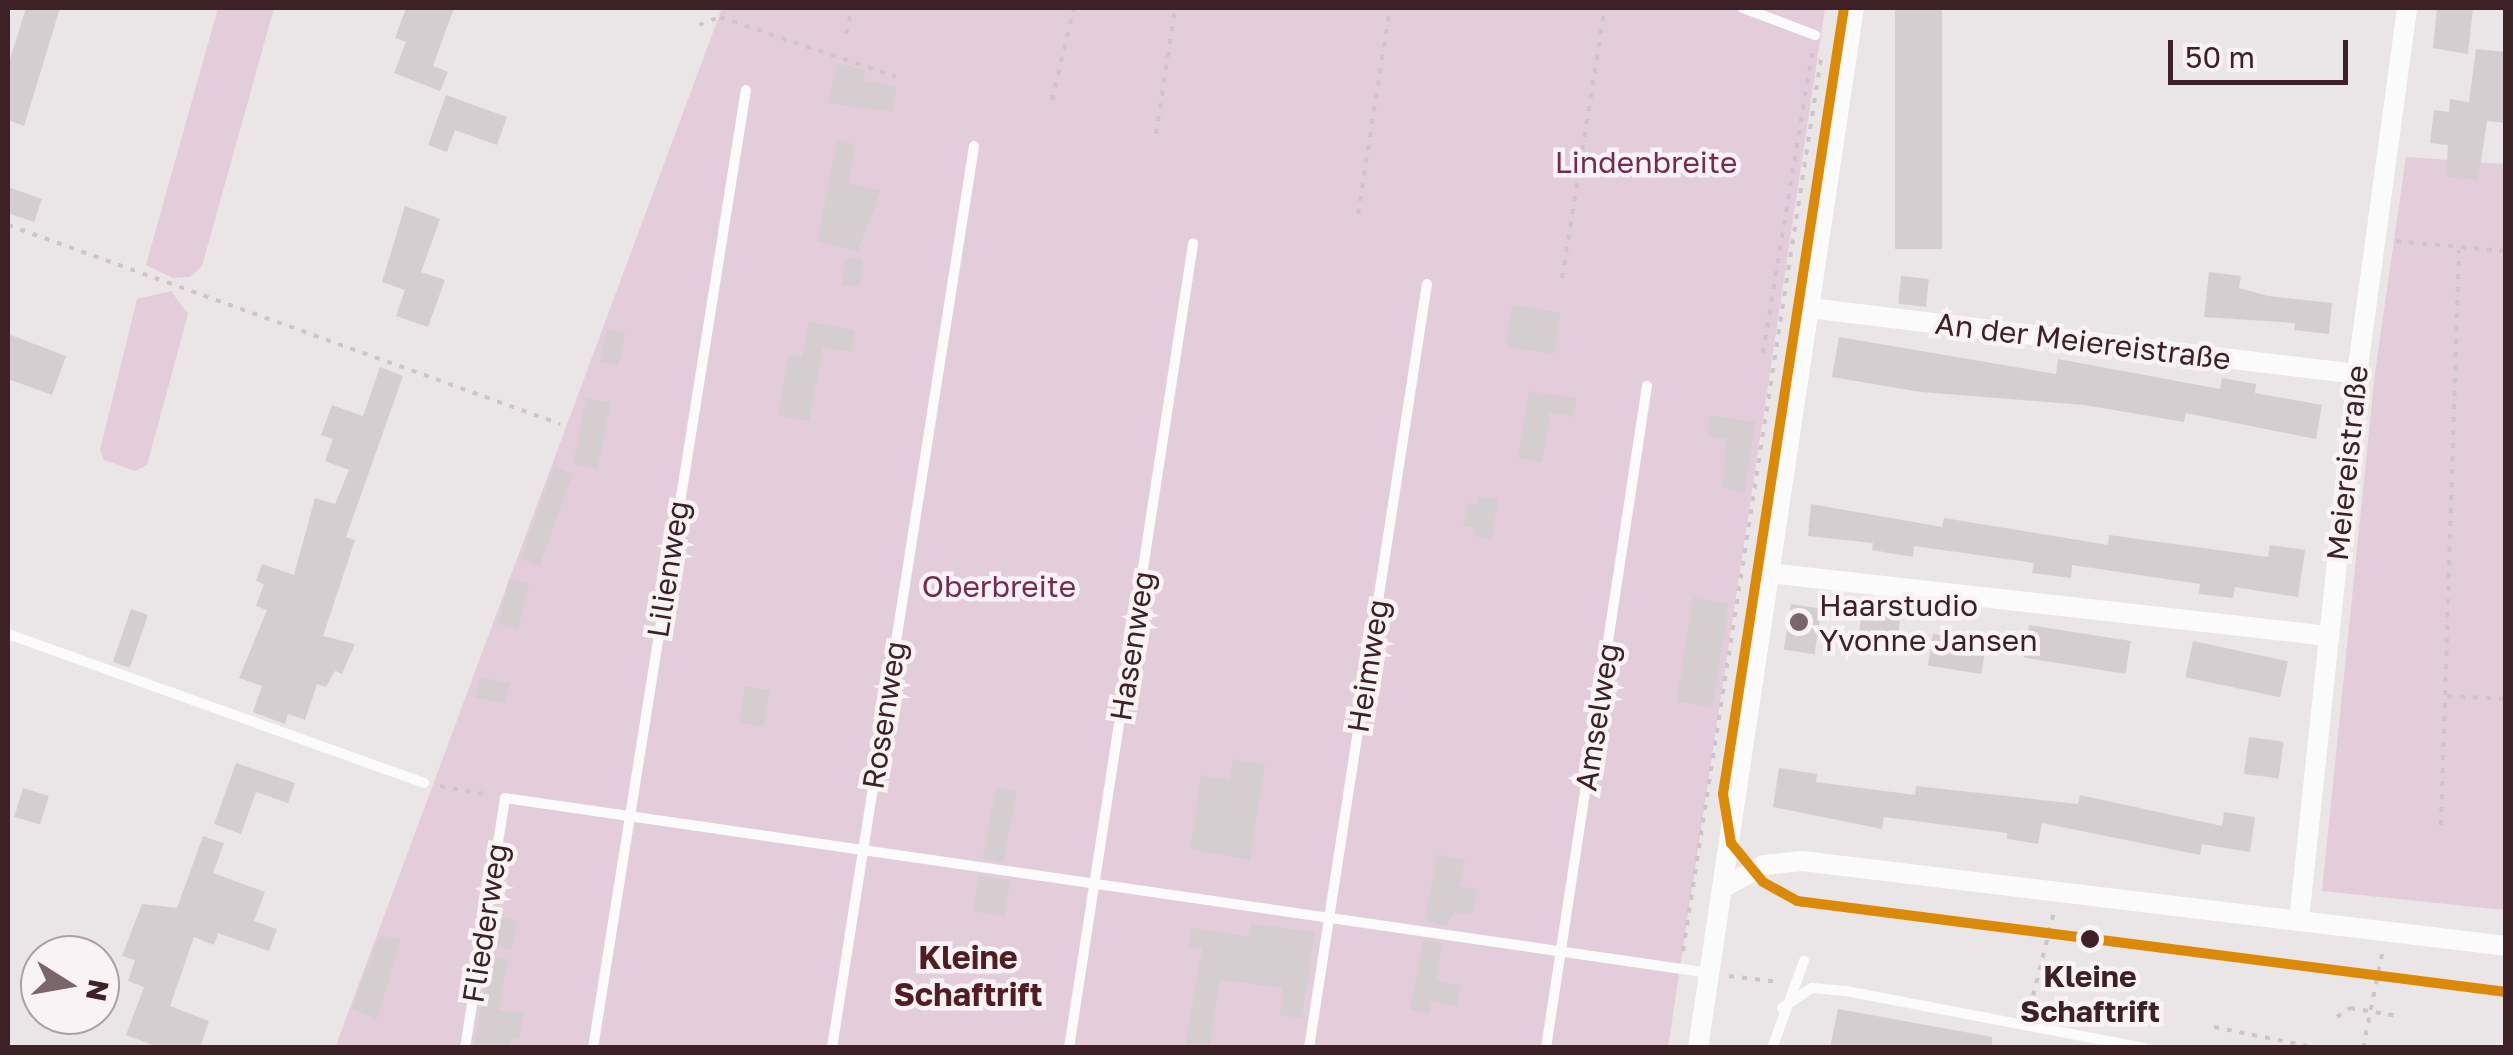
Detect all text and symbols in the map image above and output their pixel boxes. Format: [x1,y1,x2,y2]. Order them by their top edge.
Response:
scale bar [2173,20,2353,82]
text: 50 m [2185,39,2255,75]
park label: Lindenbreite [1555,144,1737,180]
street label: An der Meiereistraße [1933,305,2233,377]
street label: Meiereistraße [2319,363,2375,563]
street label: Lilienweg [639,498,697,640]
park label: Oberbreite [922,568,1076,604]
street label: Hasenweg [1102,569,1162,723]
place label: Haarstudio Yvonne Jansen [1819,587,2038,658]
street label: Heimweg [1340,597,1396,735]
marker: Haarstudio Yvonne Jansen [1788,611,1810,633]
street label: Rosenweg [855,638,913,792]
street label: Amselweg [1568,641,1626,793]
street label: Fliederweg [455,841,515,1005]
marker: Kleine Schaftrift [2075,924,2105,954]
north arrow [20,935,120,1035]
district label: Kleine Schaftrift [893,939,1043,1014]
place label: Kleine Schaftrift [2020,958,2160,1028]
text: N [80,977,116,1004]

